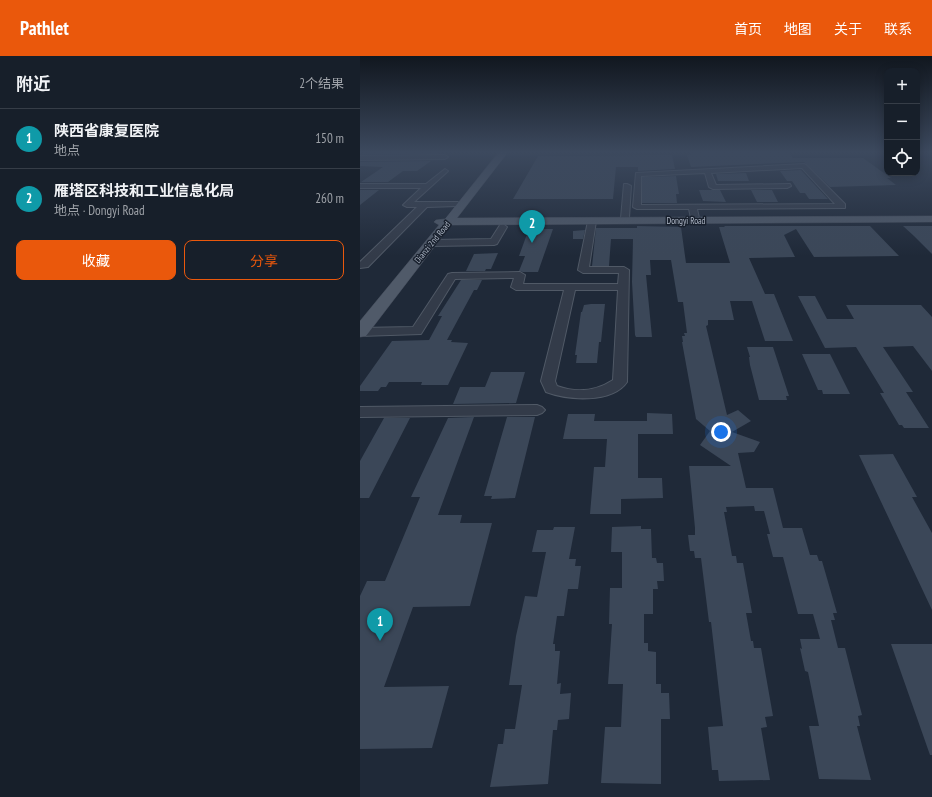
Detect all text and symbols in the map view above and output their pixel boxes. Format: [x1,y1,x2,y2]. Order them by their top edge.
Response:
text: Pathlet [20,16,69,40]
text: 首页 [734,20,762,38]
text: 地图 [784,20,812,38]
text: 关于 [834,20,862,38]
text: 联系 [884,20,912,38]
map controls [884,68,920,176]
button: + [884,68,920,104]
text: 附近 [16,73,50,95]
text: 2个结果 [299,75,344,92]
button: − [884,104,920,140]
text: 陕西省康复医院 [54,121,159,140]
text: 1 [26,130,32,147]
text: 150 m [315,130,344,147]
button: locate [884,140,920,176]
text: 地点 [54,142,80,159]
text: 雁塔区科技和工业信息化局 [54,181,234,200]
text: 2 [26,190,32,207]
text: 260 m [315,190,344,207]
text: 地点 · Dongyi Road [54,202,145,219]
pin: 2 [519,210,545,243]
street label: Dongyi Road [666,215,706,226]
street label: Dianzi 2nd Road [412,219,452,265]
button: 收藏 [16,240,176,280]
button: 分享 [184,240,344,280]
your location [711,422,731,442]
pin: 1 [367,608,393,641]

